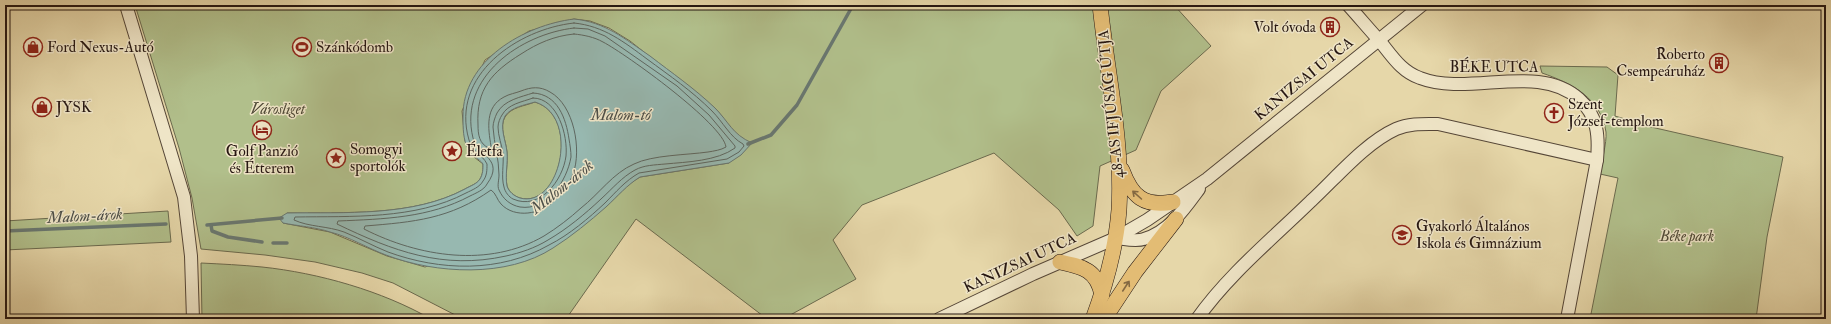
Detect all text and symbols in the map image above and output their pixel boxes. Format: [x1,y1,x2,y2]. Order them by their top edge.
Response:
building icon: Volt óvoda [1319,16,1341,38]
place label: Volt óvoda [1254,18,1317,37]
street label: 48-AS IFJÚSÁG ÚTJA [1092,28,1129,179]
street label: KANIZSAI UTCA [1251,33,1358,125]
shop icon: Ford Nexus-Autó [22,36,44,58]
sports icon: Szánkódomb [291,36,313,58]
place label: Ford Nexus-Autó [47,38,154,57]
place label: Szánkódomb [316,38,393,57]
place label: Roberto Csempeáruház [1616,45,1705,82]
building icon: Roberto Csempeáruház [1708,52,1730,74]
street label: BÉKE UTCA [1449,56,1539,77]
place label: Szent József-templom [1567,95,1664,132]
shop icon: JYSK [31,96,53,118]
place label: JYSK [55,98,92,118]
park label: Városliget [251,100,306,119]
church icon: Szent József-templom [1543,102,1565,124]
water label: Malom-tó [590,105,652,125]
hotel icon: Golf Panzió és Étterem [251,119,273,141]
place label: Somogyi sportolók [350,140,406,177]
place icon: Életfa [441,140,463,162]
place label: Életfa [466,140,504,161]
place label: Golf Panzió és Étterem [226,142,298,178]
place icon: Somogyi sportolók [325,147,347,169]
water label: Malom-árok [526,155,598,219]
one-way arrow [1132,191,1142,200]
water label: Malom-árok [46,204,124,228]
place label: Gyakorló Általános Iskola és Gimnázium [1416,215,1542,253]
school or university icon: Gyakorló Általános Iskola és Gimnázium [1391,224,1413,246]
park label: Béke park [1659,227,1714,246]
street label: KANIZSAI UTCA [961,228,1080,297]
one-way arrow [1122,281,1130,292]

